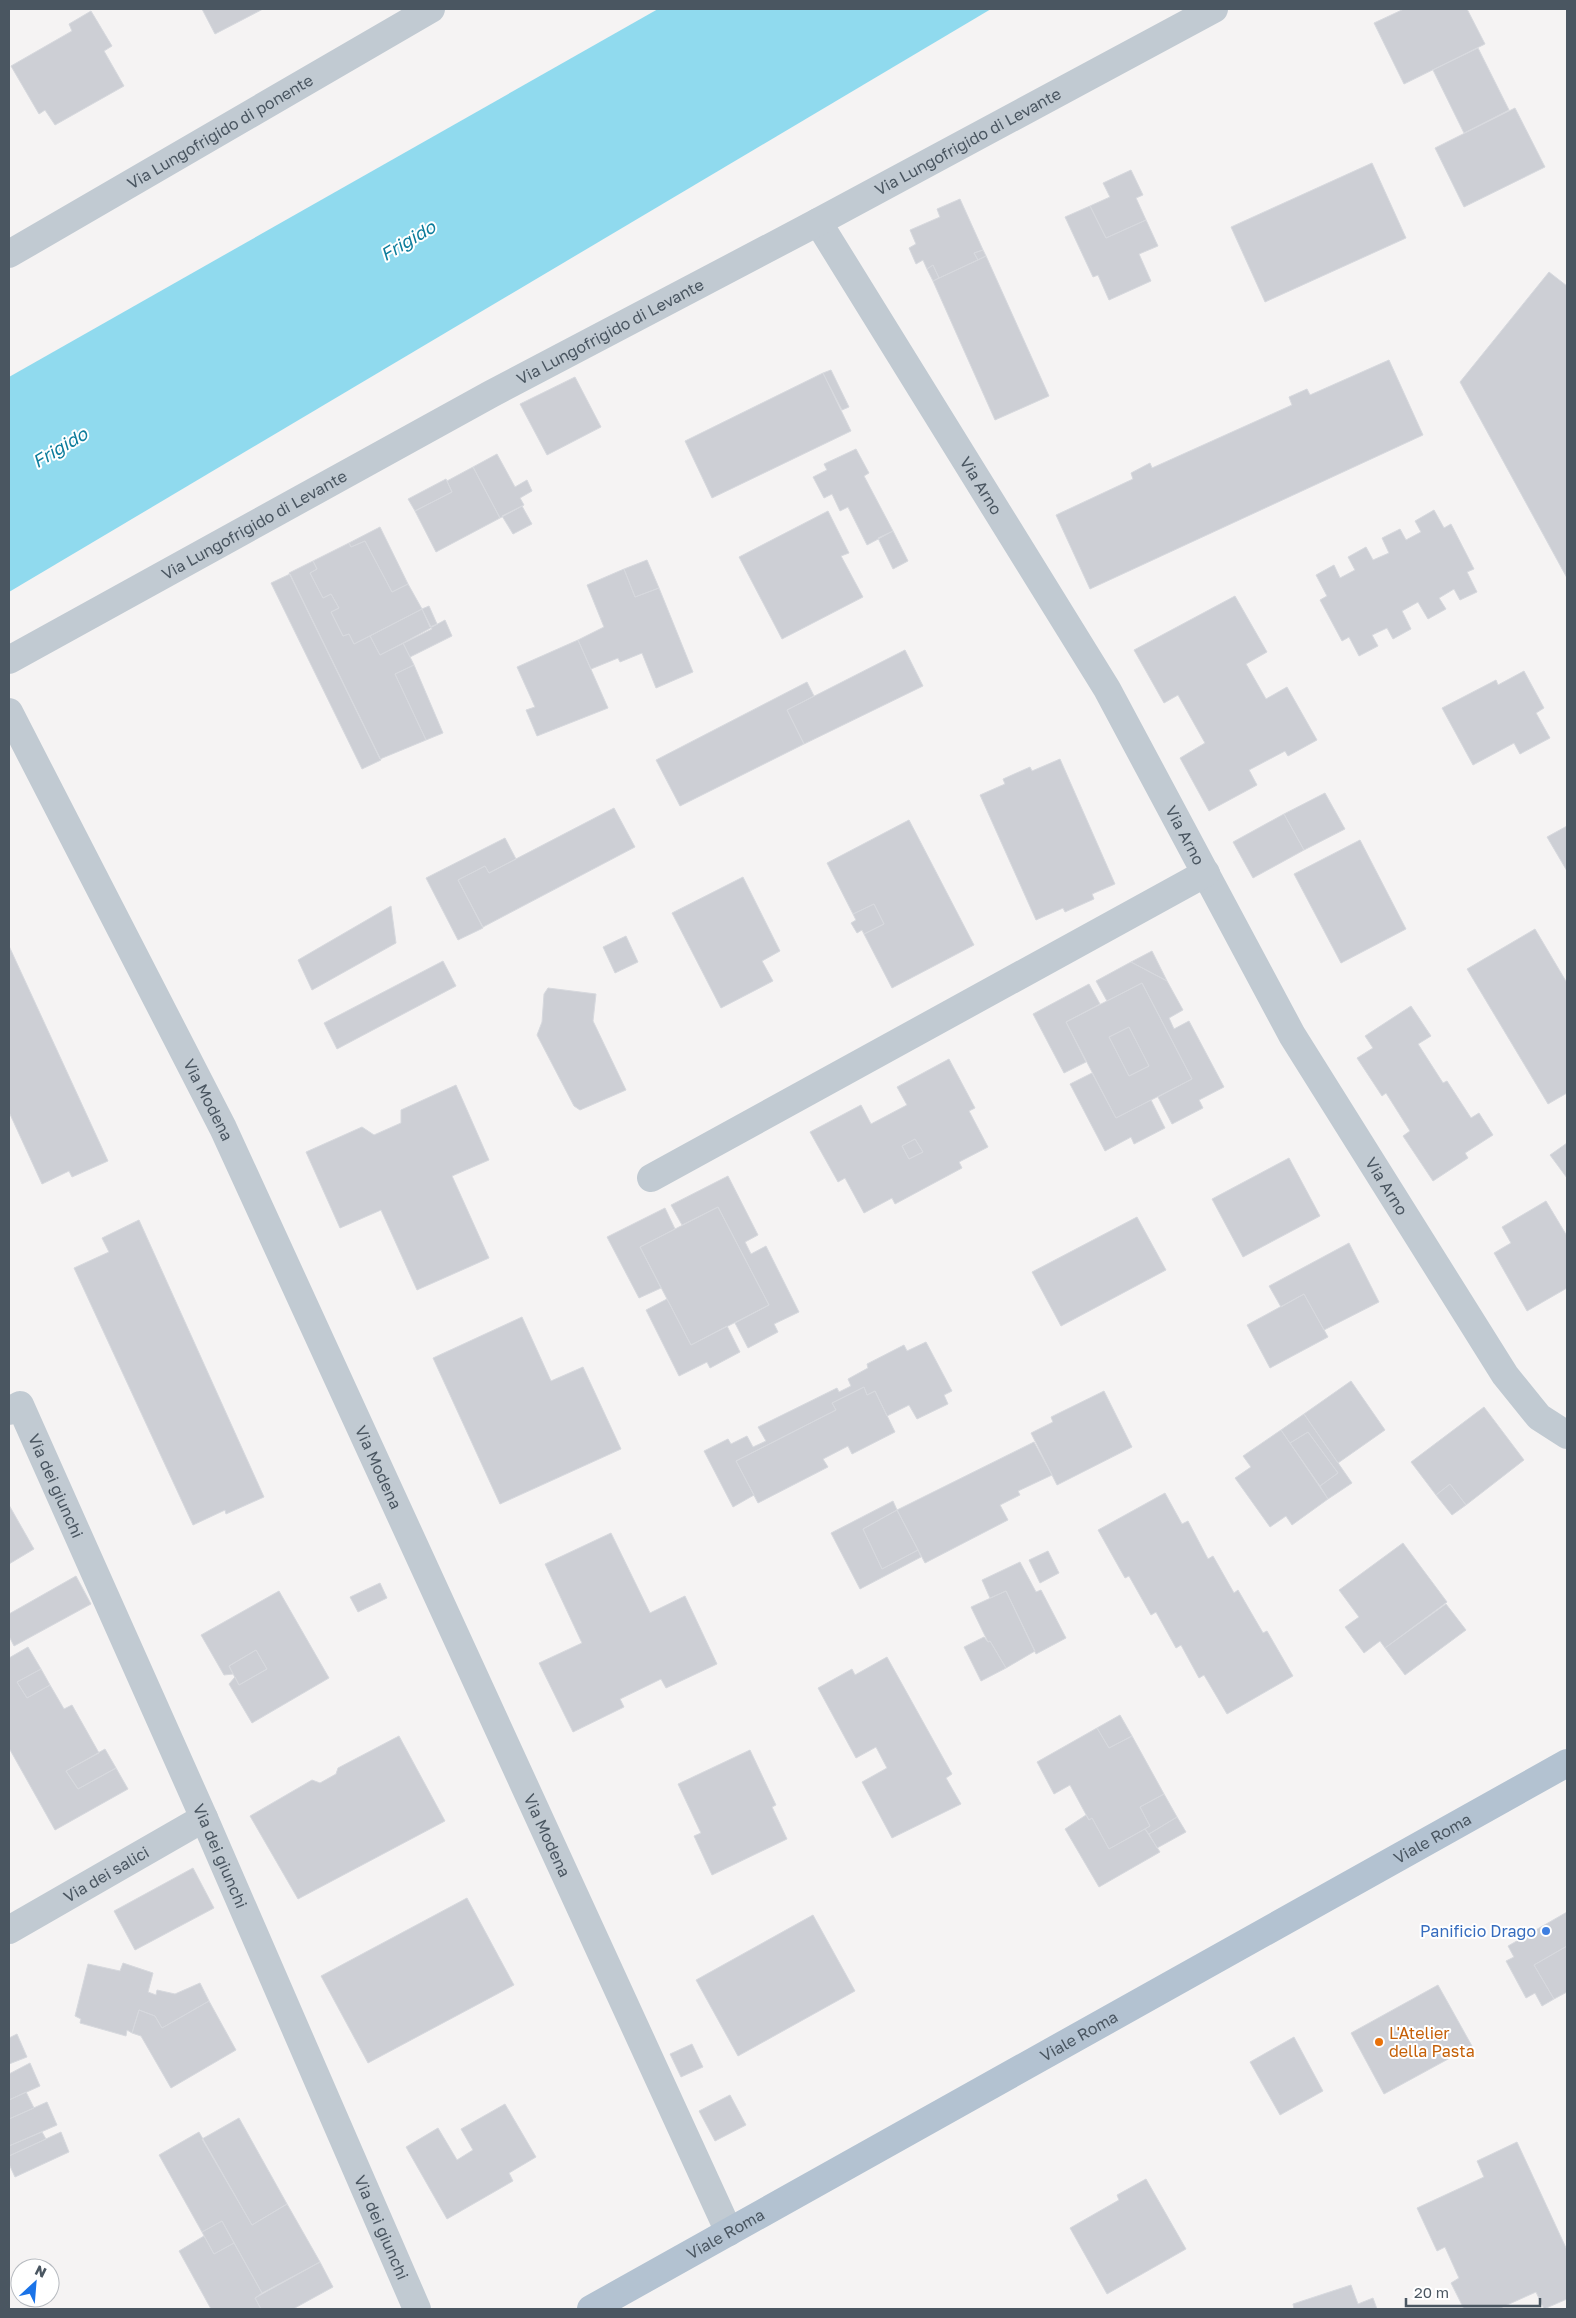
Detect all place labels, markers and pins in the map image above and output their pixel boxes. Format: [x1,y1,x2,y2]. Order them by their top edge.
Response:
place label: Panificio Drago [1420,1921,1536,1941]
marker: Panificio Drago [1540,1925,1552,1937]
place label: L'Atelier della Pasta [1389,2023,1475,2061]
marker: L'Atelier della Pasta [1373,2036,1385,2048]

